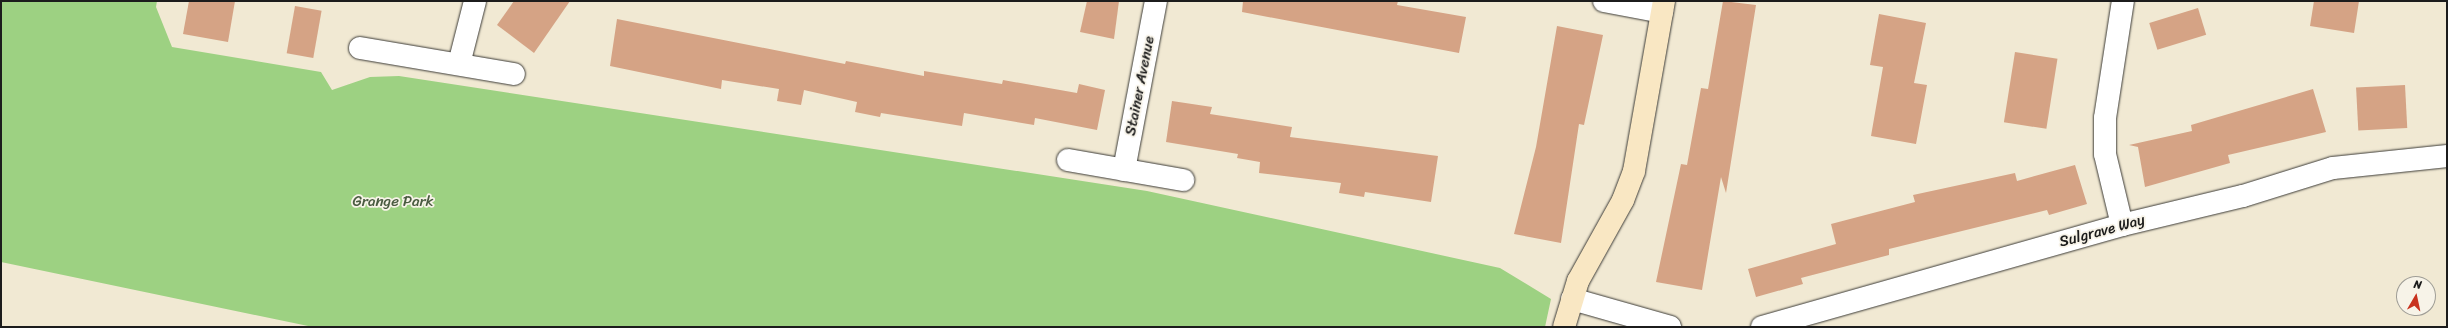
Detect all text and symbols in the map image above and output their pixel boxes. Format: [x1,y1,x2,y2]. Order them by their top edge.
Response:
street label: Stainer Avenue [1122,35,1158,137]
park label: Grange Park [352,193,434,211]
street label: Sulgrave Way [2057,211,2147,251]
text: N [2413,275,2423,295]
north arrow [2396,276,2436,316]

